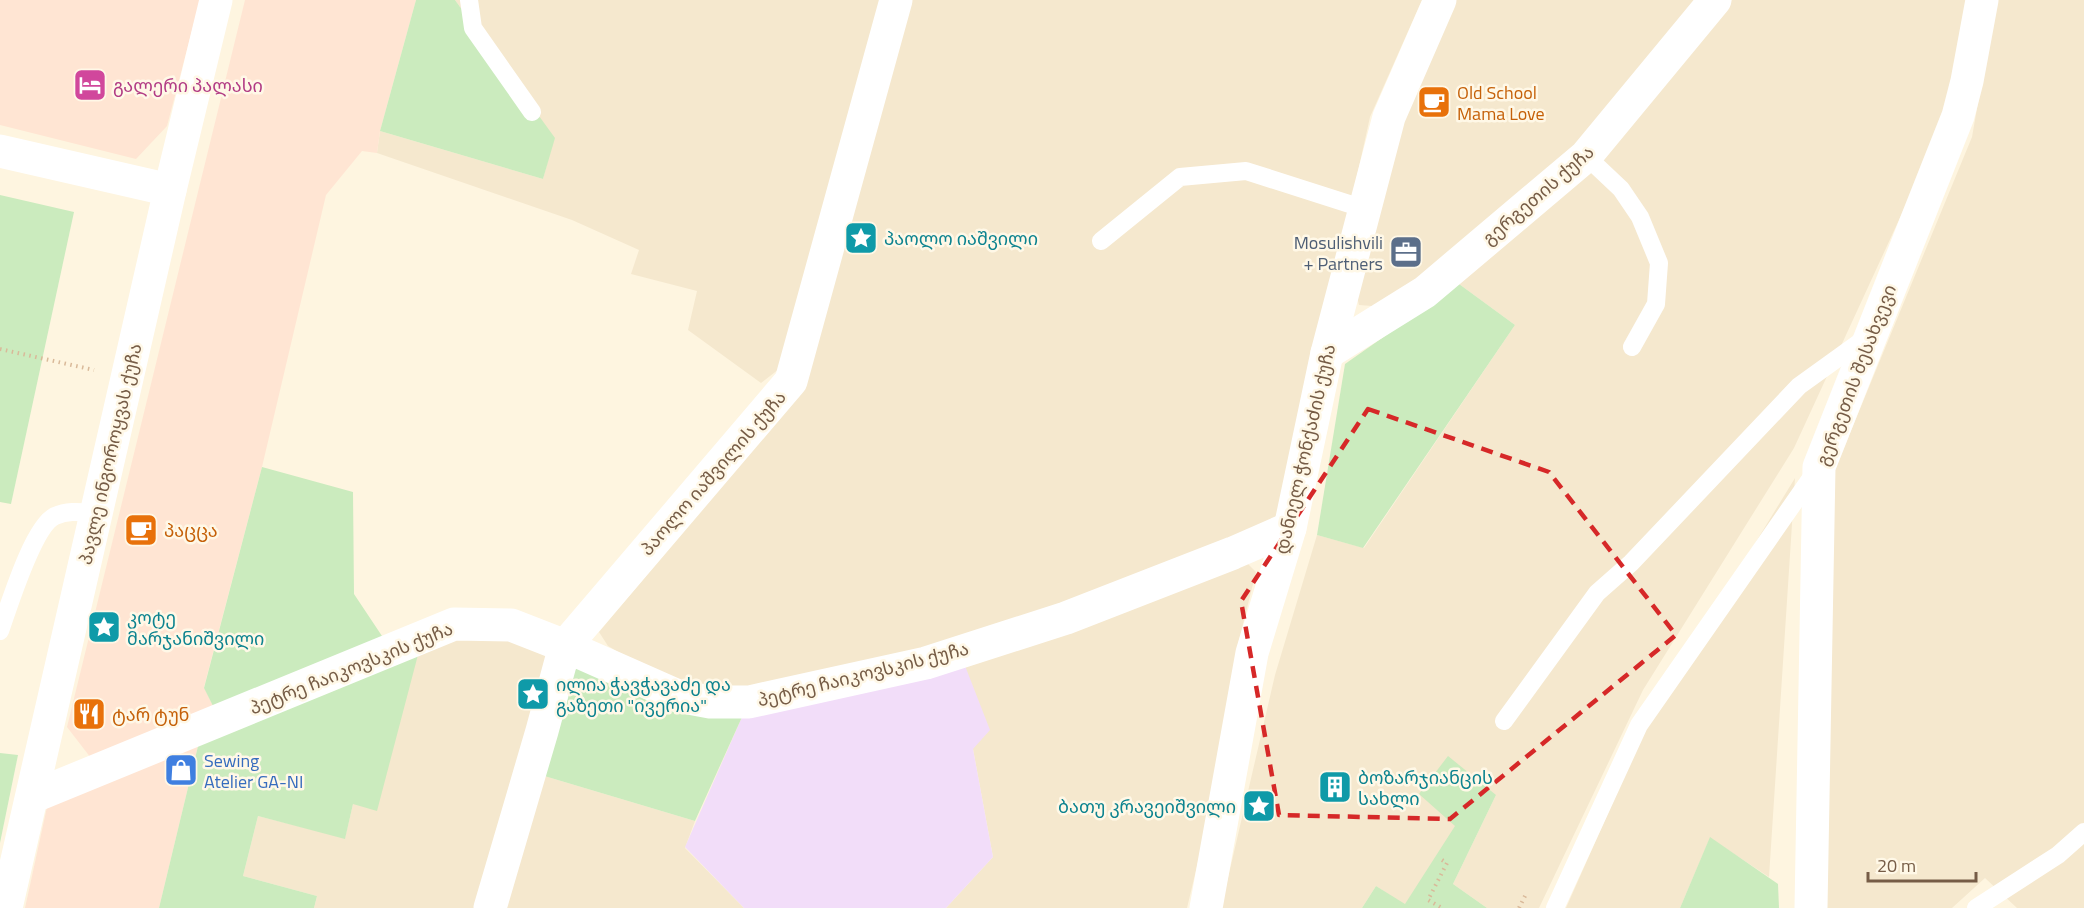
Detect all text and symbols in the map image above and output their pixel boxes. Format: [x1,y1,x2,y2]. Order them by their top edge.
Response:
hotel icon: გალერი პალასი [72,67,108,103]
place label: გალერი პალასი [113,72,263,99]
place label: Old School Mama Love [1457,79,1545,127]
cafe icon: Old School Mama Love [1416,84,1452,120]
street label: გერგეთის ქუჩა [1476,139,1600,251]
place icon: პაოლო იაშვილი [843,220,879,256]
place label: პაოლო იაშვილი [884,225,1038,252]
place label: Mosulishvili + Partners [1294,229,1383,277]
office icon: Mosulishvili + Partners [1388,234,1424,270]
street label: გერგეთის შესახვევი [1809,280,1903,470]
street label: პავლე ინგოროყვას ქუჩა [71,341,149,567]
street label: დანიელ ჭონქაძის ქუჩა [1268,341,1342,557]
street label: პაოლო იაშვილის ქუჩა [634,385,792,561]
cafe icon: პაცცა [123,512,159,548]
place label: პაცცა [164,517,218,544]
place label: კოტე მარჯანიშვილი [127,604,264,652]
place icon: კოტე მარჯანიშვილი [86,609,122,645]
street label: პეტრე ჩაიკოვსკის ქუჩა [245,615,457,721]
street label: პეტრე ჩაიკოვსკის ქუჩა [754,635,972,713]
place label: ილია ჭავჭავაძე და გაზეთი "ივერია" [556,671,731,719]
place icon: ილია ჭავჭავაძე და გაზეთი "ივერია" [515,676,551,712]
restaurant icon: ტარ ტუნ [71,696,107,732]
place label: ტარ ტუნ [112,701,190,728]
place label: Sewing Atelier GA-NI [204,747,303,795]
shop icon: Sewing Atelier GA-NI [163,752,199,788]
place label: ბოზარჯიანცის სახლი [1358,764,1493,812]
building icon: ბოზარჯიანცის სახლი [1317,769,1353,805]
place icon: ბათუ კრავეიშვილი [1241,788,1277,824]
place label: ბათუ კრავეიშვილი [1058,793,1236,820]
scale bar [1868,845,1976,883]
text: 20 m [1877,852,1916,879]

